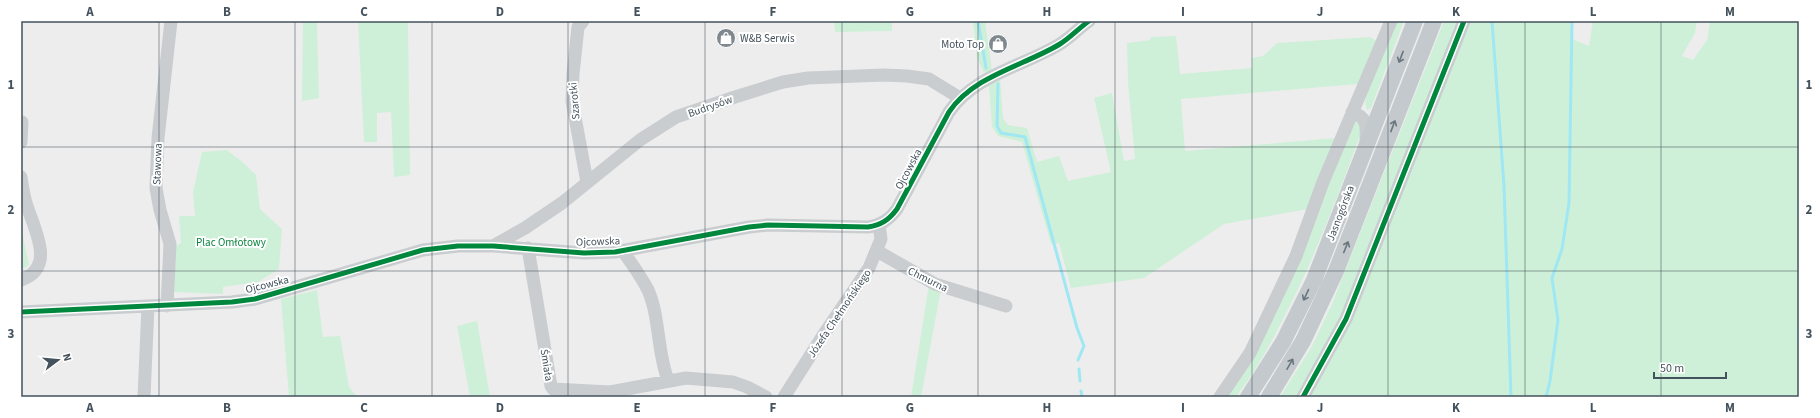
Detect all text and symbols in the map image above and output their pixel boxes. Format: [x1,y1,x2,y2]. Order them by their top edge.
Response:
text: A [85,3,94,21]
text: B [223,3,231,21]
text: C [360,3,368,21]
text: D [496,3,504,21]
text: E [633,3,641,21]
text: F [770,3,777,21]
text: G [906,3,914,21]
text: H [1043,3,1051,21]
text: I [1181,3,1185,21]
text: J [1317,3,1323,21]
text: K [1452,3,1461,21]
text: L [1590,3,1597,21]
text: M [1725,3,1735,21]
shop icon: W&B Serwis [715,27,737,49]
place label: W&B Serwis [740,31,795,46]
shop icon: Moto Top [987,33,1009,55]
place label: Moto Top [941,37,984,52]
one-way arrow [1396,51,1404,63]
text: 1 [8,76,15,94]
text: 1 [1806,76,1813,94]
street label: Szarotki [565,82,584,120]
street label: Budrysów [686,92,735,121]
one-way arrow [1390,120,1398,132]
street label: Stawowa [149,143,166,185]
street label: Ojcowska [891,146,925,192]
street label: Jasnogórska [1323,183,1358,243]
text: 2 [8,201,15,219]
text: 2 [1806,201,1813,219]
street label: Ojcowska [576,233,620,250]
park label: Plac Omłotowy [196,235,266,250]
one-way arrow [1343,241,1350,253]
street label: Chmurna [905,263,950,296]
street label: Józefa Chełmońskiego [804,266,875,360]
street label: Ojcowska [244,272,290,297]
one-way arrow [1302,289,1310,301]
text: 3 [8,325,15,343]
text: 3 [1806,325,1813,343]
north arrow [38,340,78,380]
street label: Śmiała [537,348,556,382]
text: N [59,352,75,363]
scale bar [1654,354,1726,380]
one-way arrow [1286,358,1294,370]
text: 50 m [1660,360,1684,377]
text: A [85,399,94,417]
text: B [223,399,231,417]
text: C [360,399,368,417]
text: D [496,399,504,417]
text: E [633,399,641,417]
text: F [770,399,777,417]
text: G [906,399,914,417]
text: H [1043,399,1051,417]
text: I [1181,399,1185,417]
text: J [1317,399,1323,417]
text: K [1452,399,1461,417]
text: L [1590,399,1597,417]
text: M [1725,399,1735,417]

